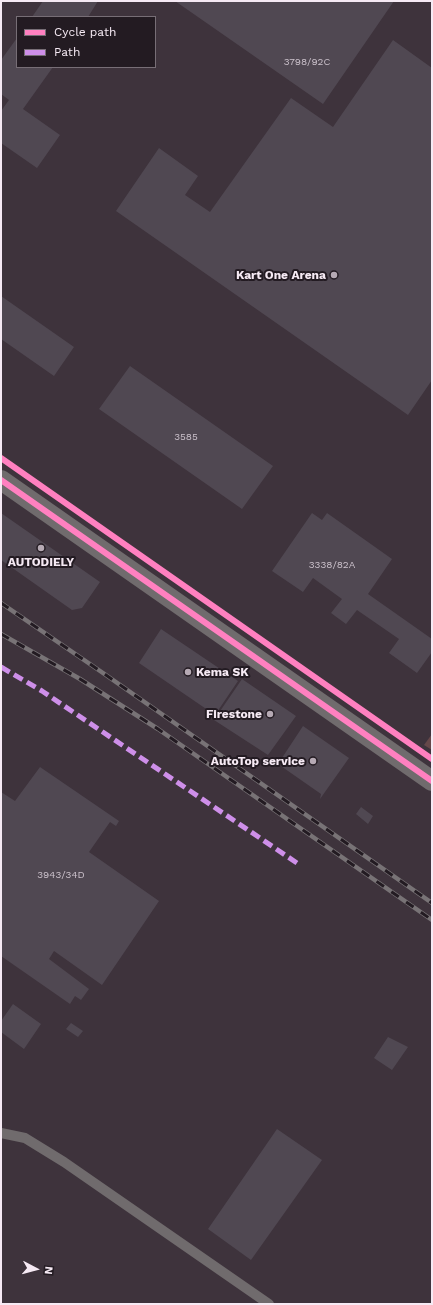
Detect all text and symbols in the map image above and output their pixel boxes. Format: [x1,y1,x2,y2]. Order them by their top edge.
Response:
legend [16,16,156,68]
text: Cycle path [54,25,116,39]
text: Path [54,45,80,59]
house number: 3798/92C [284,56,330,68]
place label: Kart One Arena [236,268,326,282]
marker: Kart One Arena [329,270,339,280]
house number: 3585 [174,431,198,443]
marker: AUTODIELY [36,543,46,553]
place label: AUTODIELY [8,555,74,569]
house number: 3338/82A [309,559,355,571]
place label: Kema SK [196,665,249,679]
marker: Kema SK [183,667,193,677]
place label: Firestone [206,707,262,721]
marker: Firestone [265,709,275,719]
place label: AutoTop service [211,754,305,768]
marker: AutoTop service [308,756,318,766]
house number: 3943/34D [37,869,85,881]
north arrow [16,1249,56,1289]
text: N [42,1266,55,1275]

